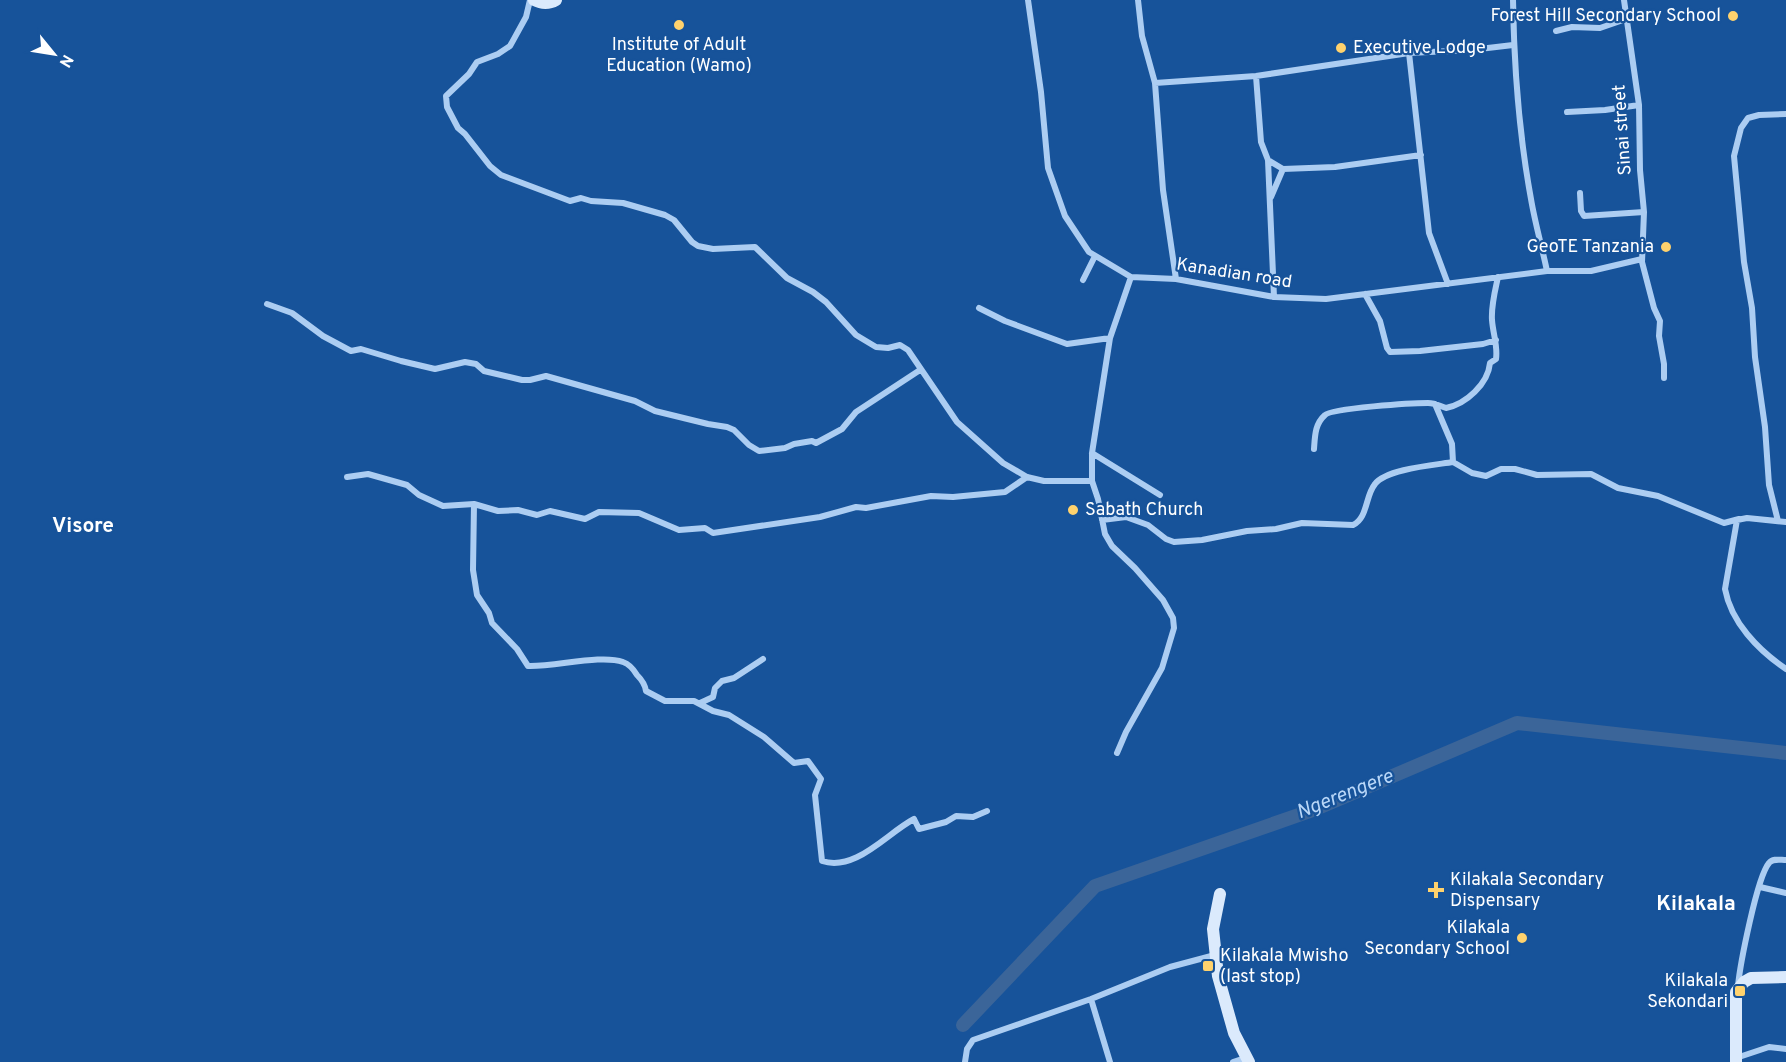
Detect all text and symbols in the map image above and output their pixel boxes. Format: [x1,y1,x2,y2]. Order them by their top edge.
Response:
place label: Forest Hill Secondary School [1491,5,1721,28]
marker: Forest Hill Secondary School [1726,9,1740,23]
marker: Institute of Adult Education (Wamo) [672,18,686,32]
north arrow [24,24,84,84]
place label: Institute of Adult Education (Wamo) [606,34,752,78]
place label: Executive Lodge [1353,37,1486,60]
marker: Executive Lodge [1334,41,1348,55]
text: N [54,51,77,70]
street label: Sinai street [1608,84,1638,176]
place label: GeoTE Tanzania [1526,236,1654,259]
marker: GeoTE Tanzania [1659,240,1673,254]
street label: Kanadian road [1175,254,1293,294]
place label: Sabath Church [1085,499,1203,522]
marker: Sabath Church [1066,503,1080,517]
district label: Visore [52,513,114,540]
water label: Ngerengere [1293,764,1398,826]
place label: Kilakala Secondary Dispensary [1450,869,1604,913]
marker: Kilakala Secondary Dispensary [1427,881,1445,899]
district label: Kilakala [1656,891,1736,918]
place label: Kilakala Secondary School [1364,917,1510,961]
marker: Kilakala Secondary School [1515,931,1529,945]
place label: Kilakala Mwisho (last stop) [1220,945,1348,989]
marker: Kilakala Mwisho (last stop) [1201,959,1215,973]
place label: Kilakala Sekondari [1647,970,1728,1014]
marker: Kilakala Sekondari [1733,984,1747,998]

